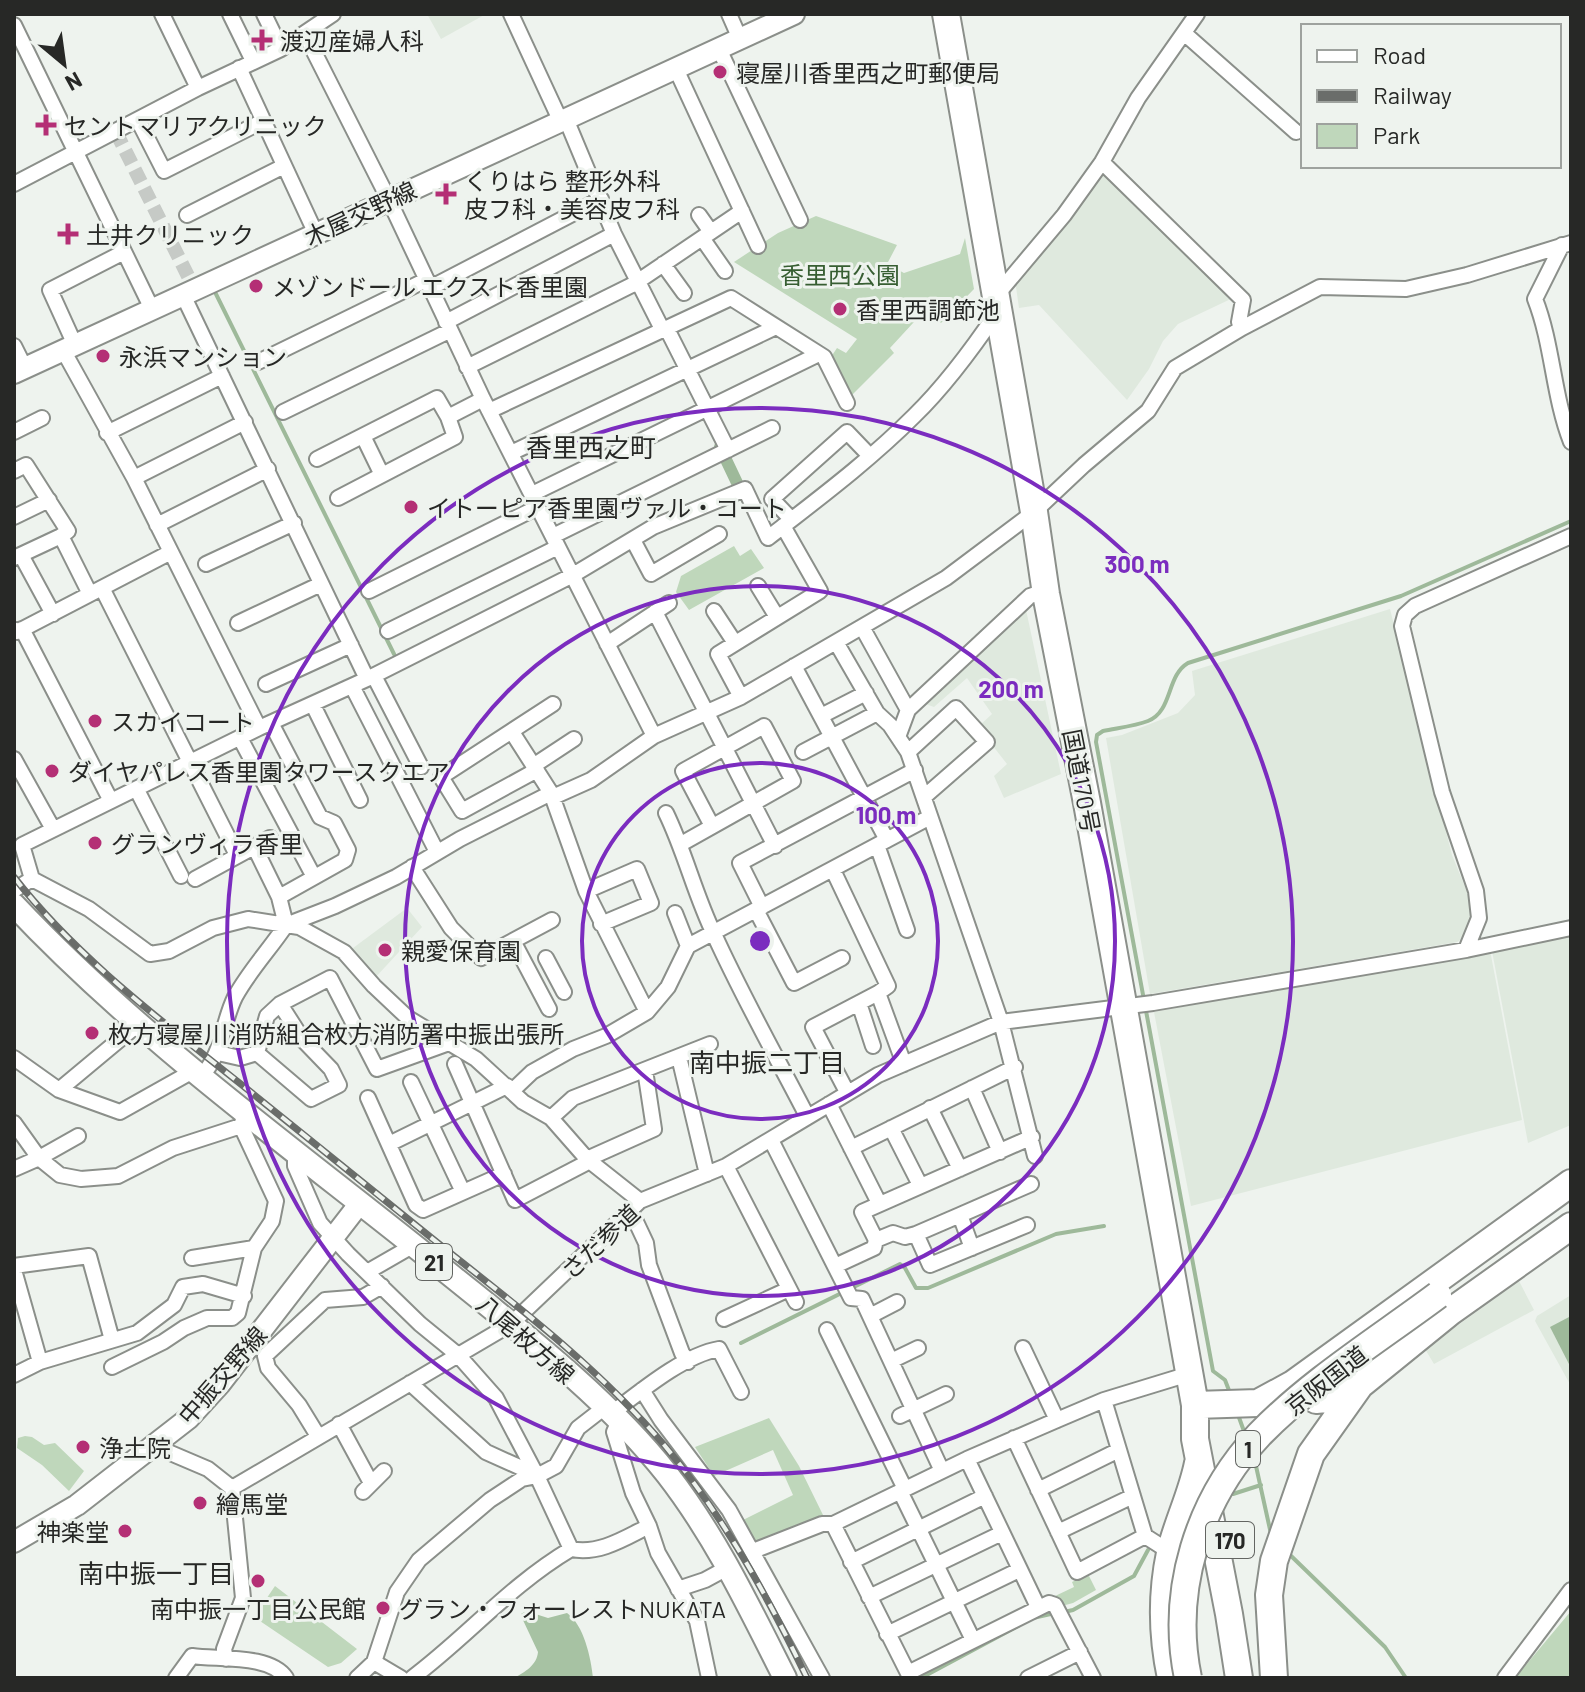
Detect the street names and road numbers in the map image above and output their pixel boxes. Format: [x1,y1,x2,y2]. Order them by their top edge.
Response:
street label: 木屋交野線 [299,175,421,251]
street label: 国道170号 [1058,727,1106,835]
street label: さだ参道 [555,1198,645,1284]
road number: 21 [416,1244,452,1280]
street label: 八尾枚方線 [471,1289,581,1389]
street label: 中振交野線 [172,1320,272,1430]
street label: 京阪国道 [1279,1339,1373,1421]
road number: 1 [1236,1431,1260,1467]
road number: 170 [1206,1522,1254,1558]

